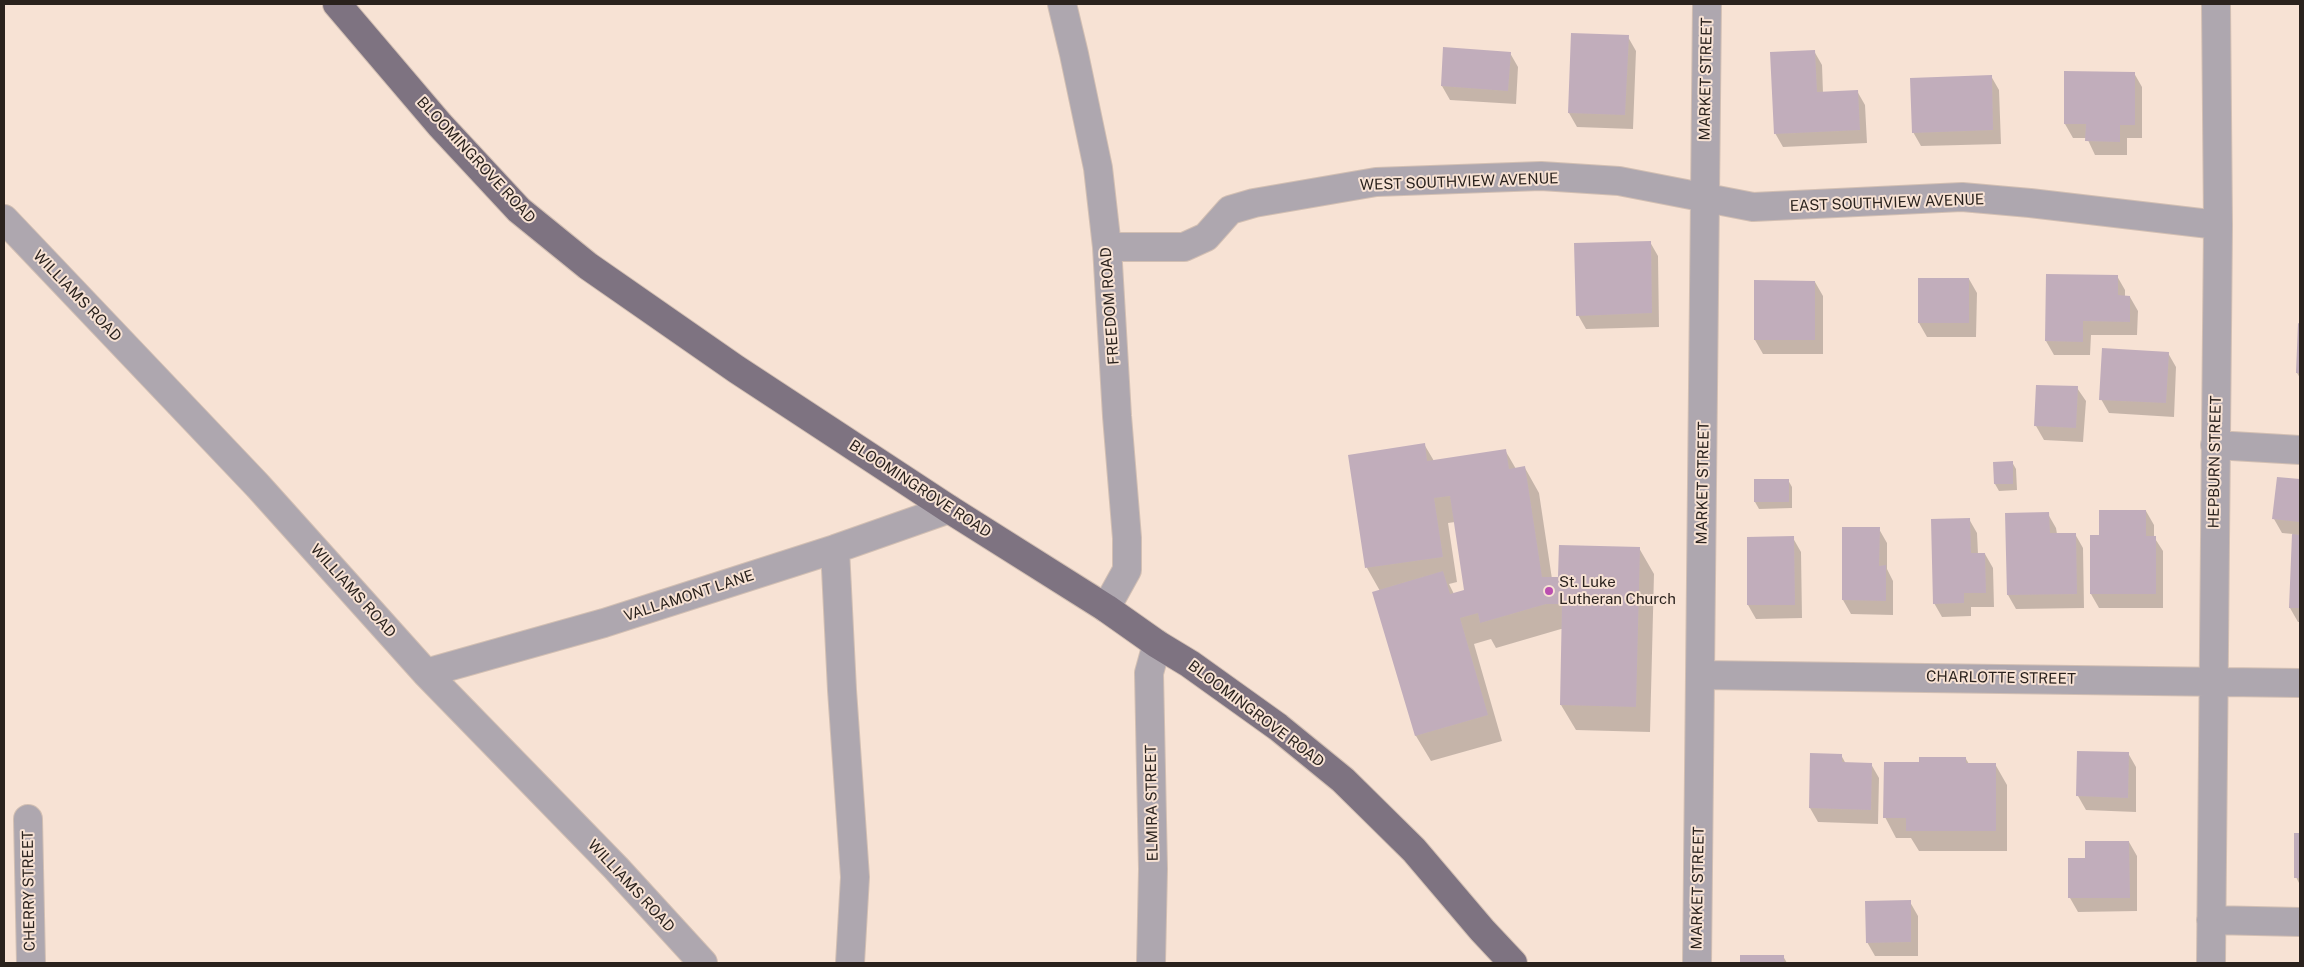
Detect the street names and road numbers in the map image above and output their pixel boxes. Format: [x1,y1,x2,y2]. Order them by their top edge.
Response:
street label: MARKET STREET [1696,17,1716,141]
street label: BLOOMINGROVE ROAD [413,93,539,227]
street label: WEST SOUTHVIEW AVENUE [1359,170,1559,194]
street label: EAST SOUTHVIEW AVENUE [1789,191,1985,215]
street label: WILLIAMS ROAD [29,247,125,345]
street label: FREEDOM ROAD [1097,247,1123,365]
street label: HEPBURN STREET [2205,395,2225,529]
street label: MARKET STREET [1693,421,1713,545]
street label: BLOOMINGROVE ROAD [846,436,994,542]
street label: WILLIAMS ROAD [306,541,400,641]
street label: VALLAMONT LANE [622,566,756,626]
street label: BLOOMINGROVE ROAD [1184,657,1328,771]
street label: CHARLOTTE STREET [1926,668,2076,688]
street label: ELMIRA STREET [1142,744,1162,862]
street label: MARKET STREET [1688,826,1708,950]
street label: CHERRY STREET [19,830,39,952]
street label: WILLIAMS ROAD [584,836,678,936]

